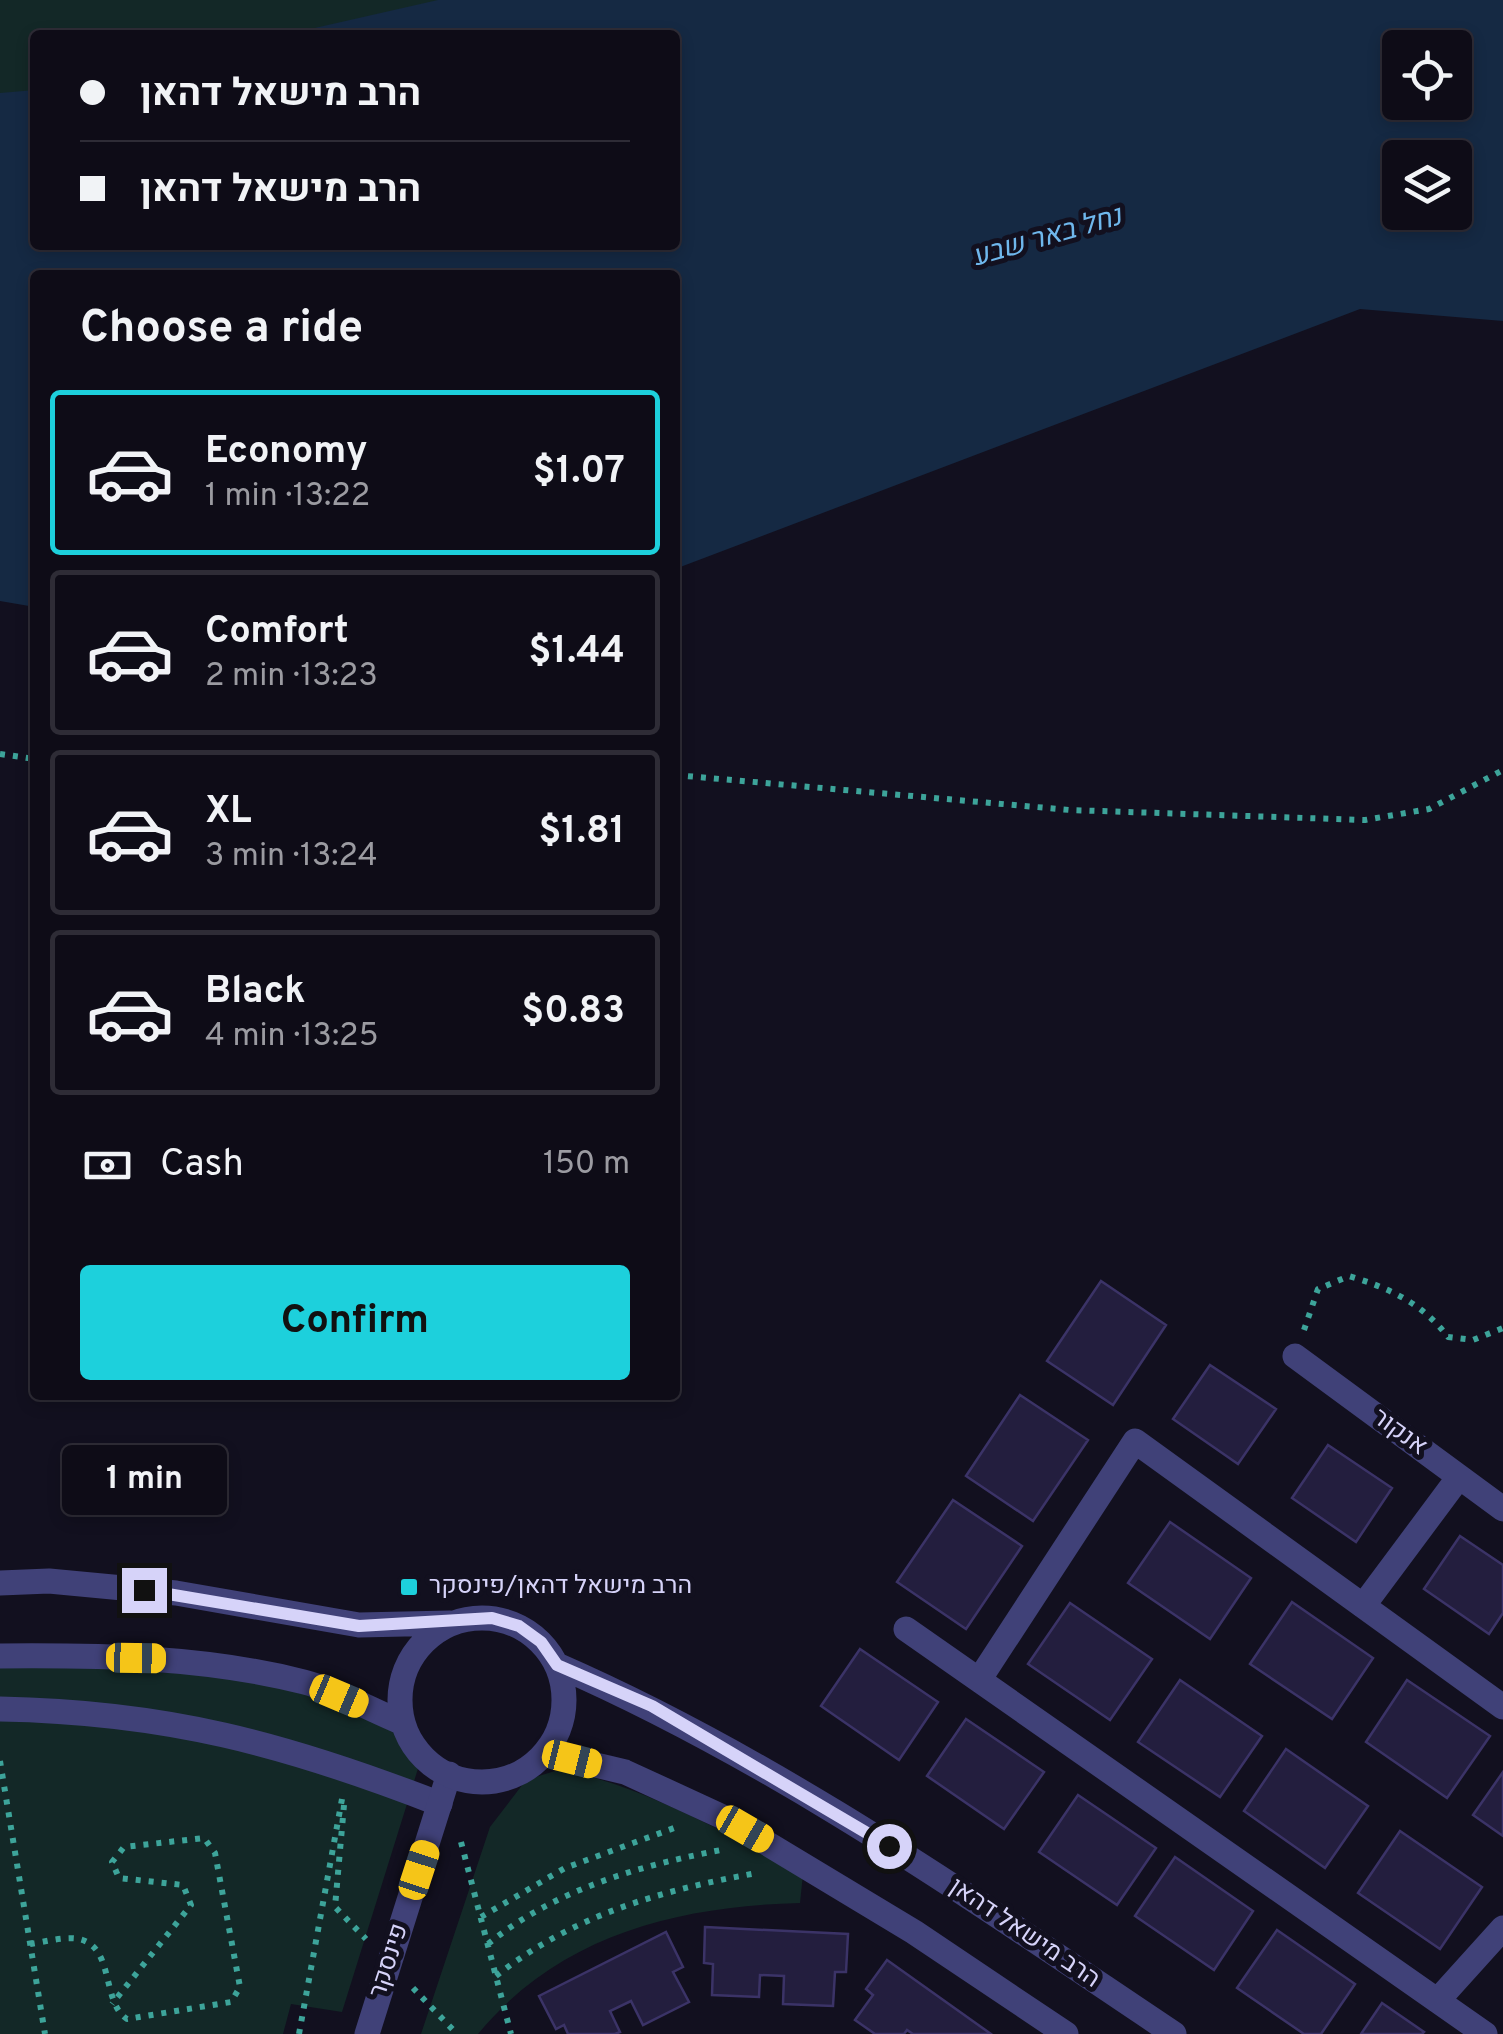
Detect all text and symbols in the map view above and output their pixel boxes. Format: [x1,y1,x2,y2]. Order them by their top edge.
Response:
map controls [1382,30,1472,230]
button: locate [1382,30,1472,120]
text: הרב מישאל דהאן [140,71,421,120]
button: layers [1382,140,1472,230]
text: הרב מישאל דהאן [140,167,421,216]
water label: נחל באר שבע [968,199,1128,277]
text: Choose a ride [80,301,363,358]
icon: car [85,428,175,518]
text: Economy [205,428,367,477]
text: $1.07 [533,448,625,497]
text: 1 min · 13:22 [205,477,370,517]
icon: car [85,608,175,698]
text: Comfort [205,608,349,657]
text: $1.44 [529,628,625,677]
text: 2 min · 13:23 [205,657,378,697]
icon: car [85,788,175,878]
text: XL [205,788,252,837]
text: $1.81 [538,808,625,857]
text: 3 min · 13:24 [205,837,378,877]
icon: car [85,968,175,1058]
text: Black [205,968,305,1017]
text: $0.83 [521,988,625,1037]
text: 4 min · 13:25 [205,1017,379,1057]
icon: cash [80,1138,135,1193]
text: Cash [160,1141,244,1190]
text: 150 m [543,1145,630,1185]
button: Confirm [80,1265,630,1380]
street label: אנקור [1365,1402,1433,1464]
callout: 1 min [62,1445,226,1515]
text: 1 min [106,1460,183,1500]
route end [122,1568,167,1613]
place label: הרב מישאל דהאן/פינסקר [429,1571,692,1603]
marker: הרב מישאל דהאן/פינסקר [398,1576,420,1598]
car [106,1642,166,1674]
car [306,1670,372,1722]
car [539,1737,605,1781]
car [712,1801,778,1857]
route start [867,1824,912,1869]
car [395,1837,443,1903]
street label: הרב מישאל דהאן [943,1872,1105,1996]
street label: פינסקר [363,1920,417,2002]

